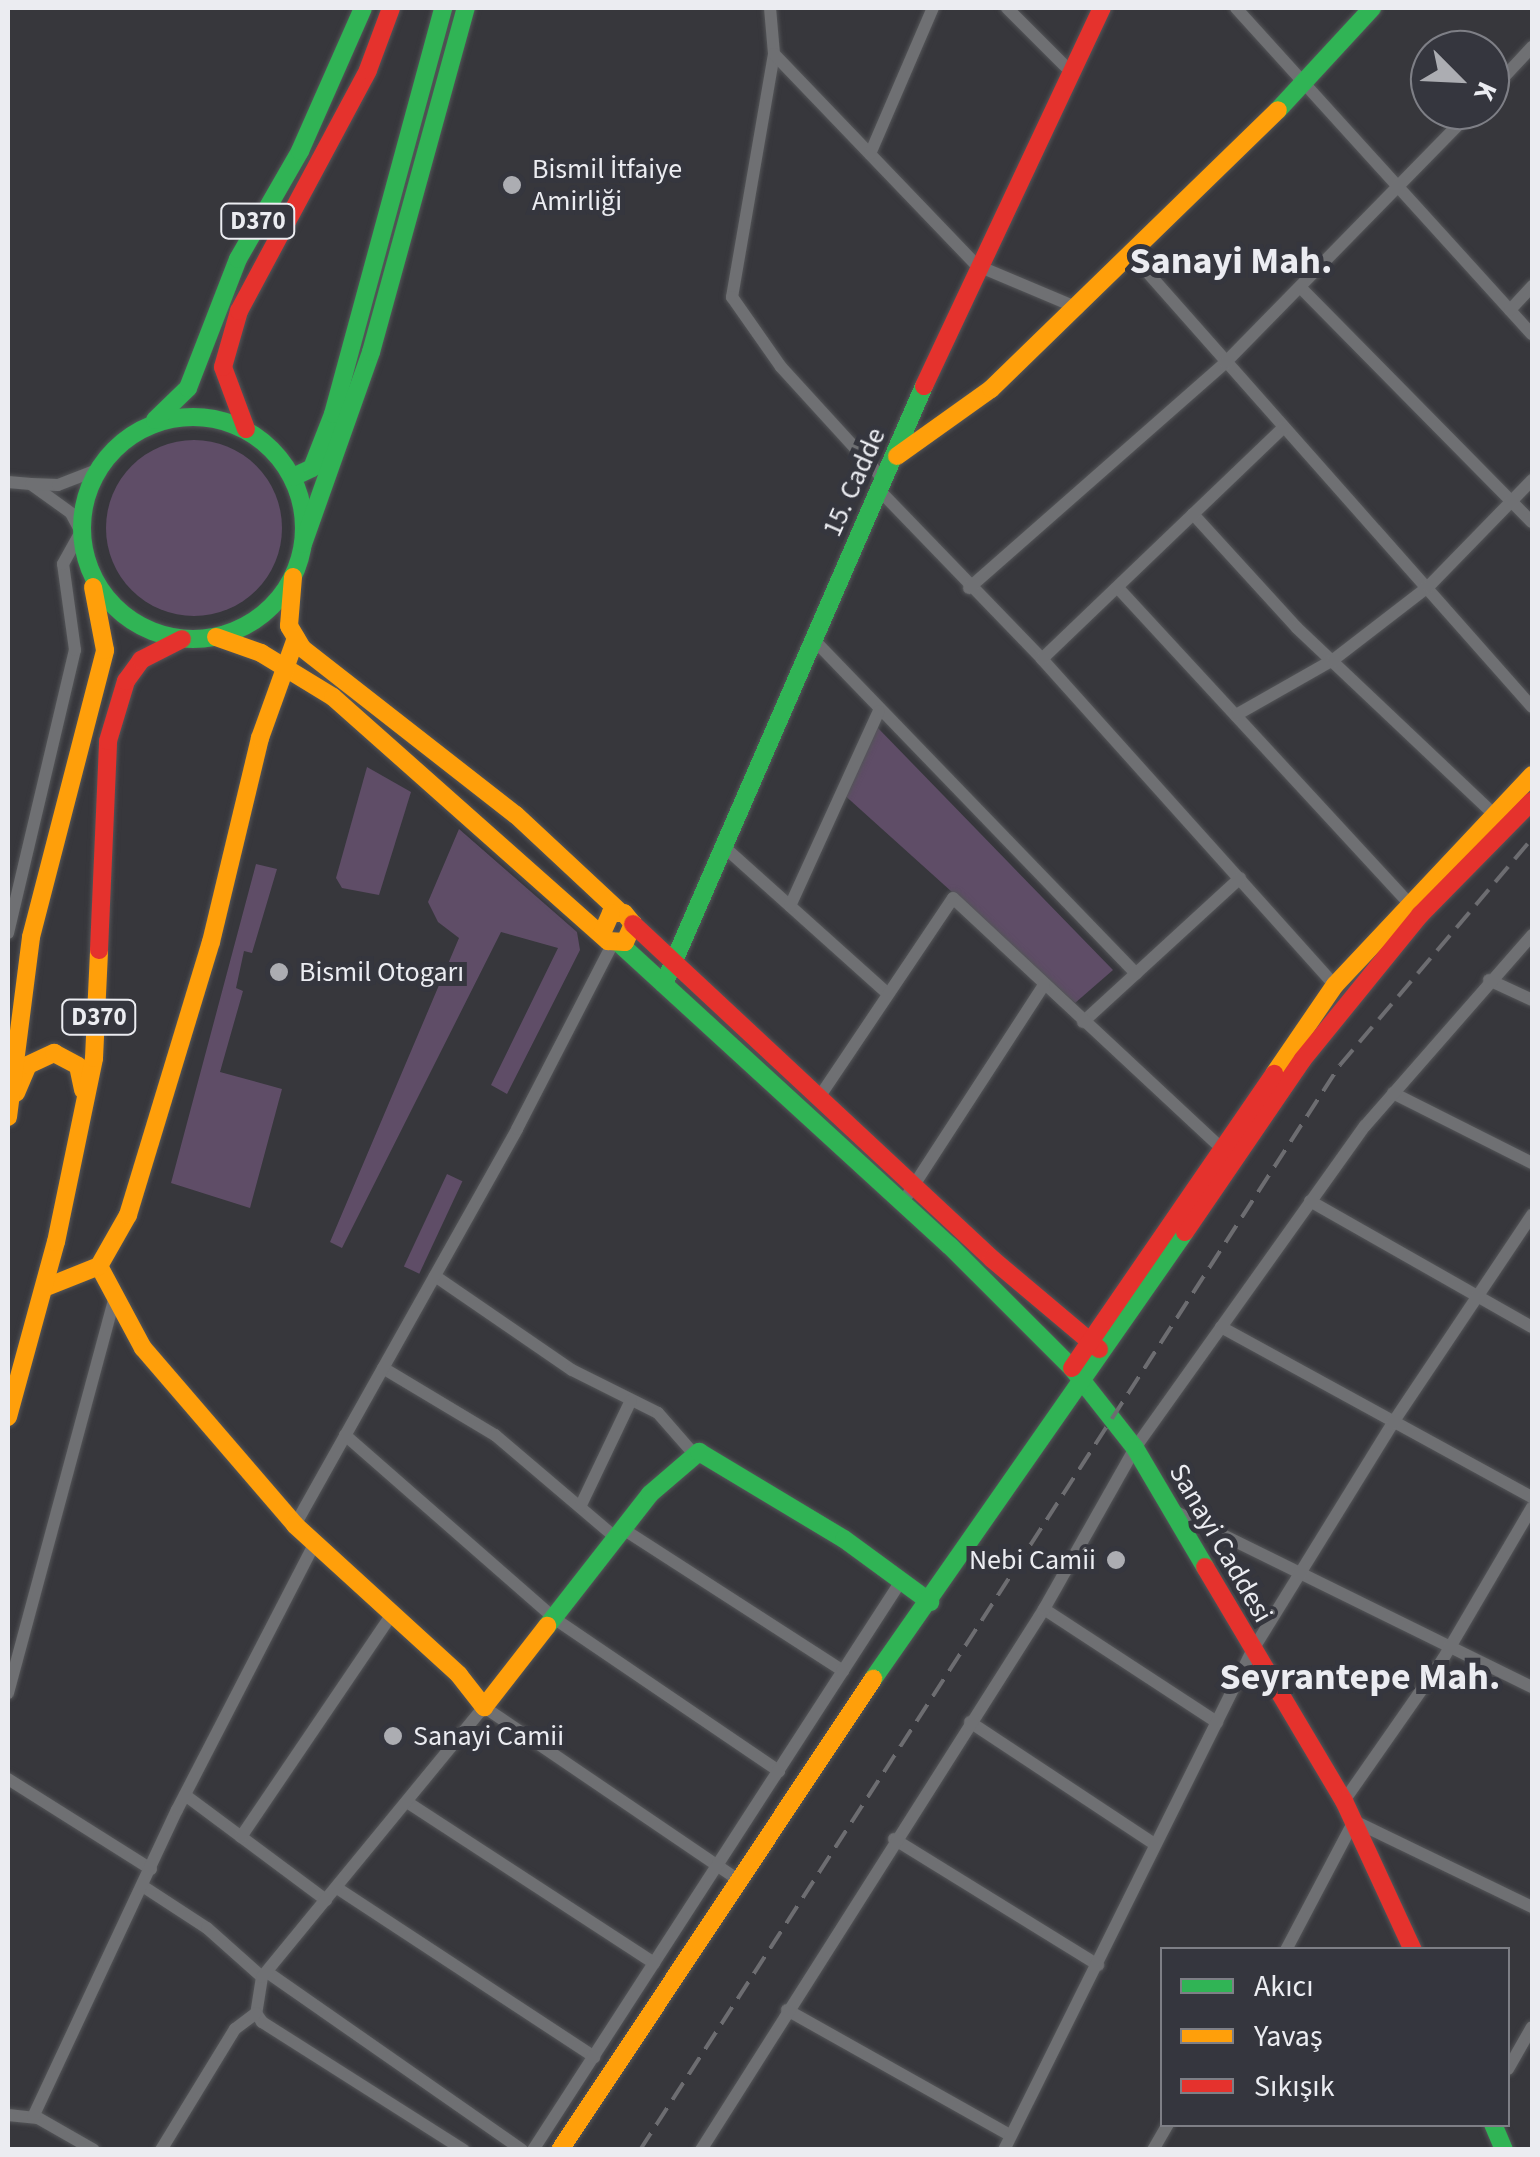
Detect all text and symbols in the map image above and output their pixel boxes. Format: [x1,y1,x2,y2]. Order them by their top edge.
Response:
north arrow [1410,30,1510,130]
text: K [1464,75,1507,107]
place label: Bismil İtfaiye Amirliği [532,152,682,218]
marker: Bismil İtfaiye Amirliği [501,174,523,196]
road number: D370 [218,201,298,241]
district label: Sanayi Mah. [1130,239,1332,285]
street label: 15. Cadde [815,422,893,542]
place label: Bismil Otogarı [299,955,464,989]
marker: Bismil Otogarı [268,961,290,983]
road number: D370 [59,997,139,1037]
street label: Sanayi Caddesi [1162,1458,1280,1628]
place label: Nebi Camii [969,1543,1096,1577]
marker: Nebi Camii [1105,1549,1127,1571]
district label: Seyrantepe Mah. [1220,1655,1500,1701]
place label: Sanayi Camii [413,1719,564,1753]
marker: Sanayi Camii [382,1725,404,1747]
legend [1160,1947,1510,2127]
text: Akıcı [1254,1965,1314,2008]
text: Yavaş [1254,2015,1322,2058]
text: Sıkışık [1254,2065,1335,2108]

